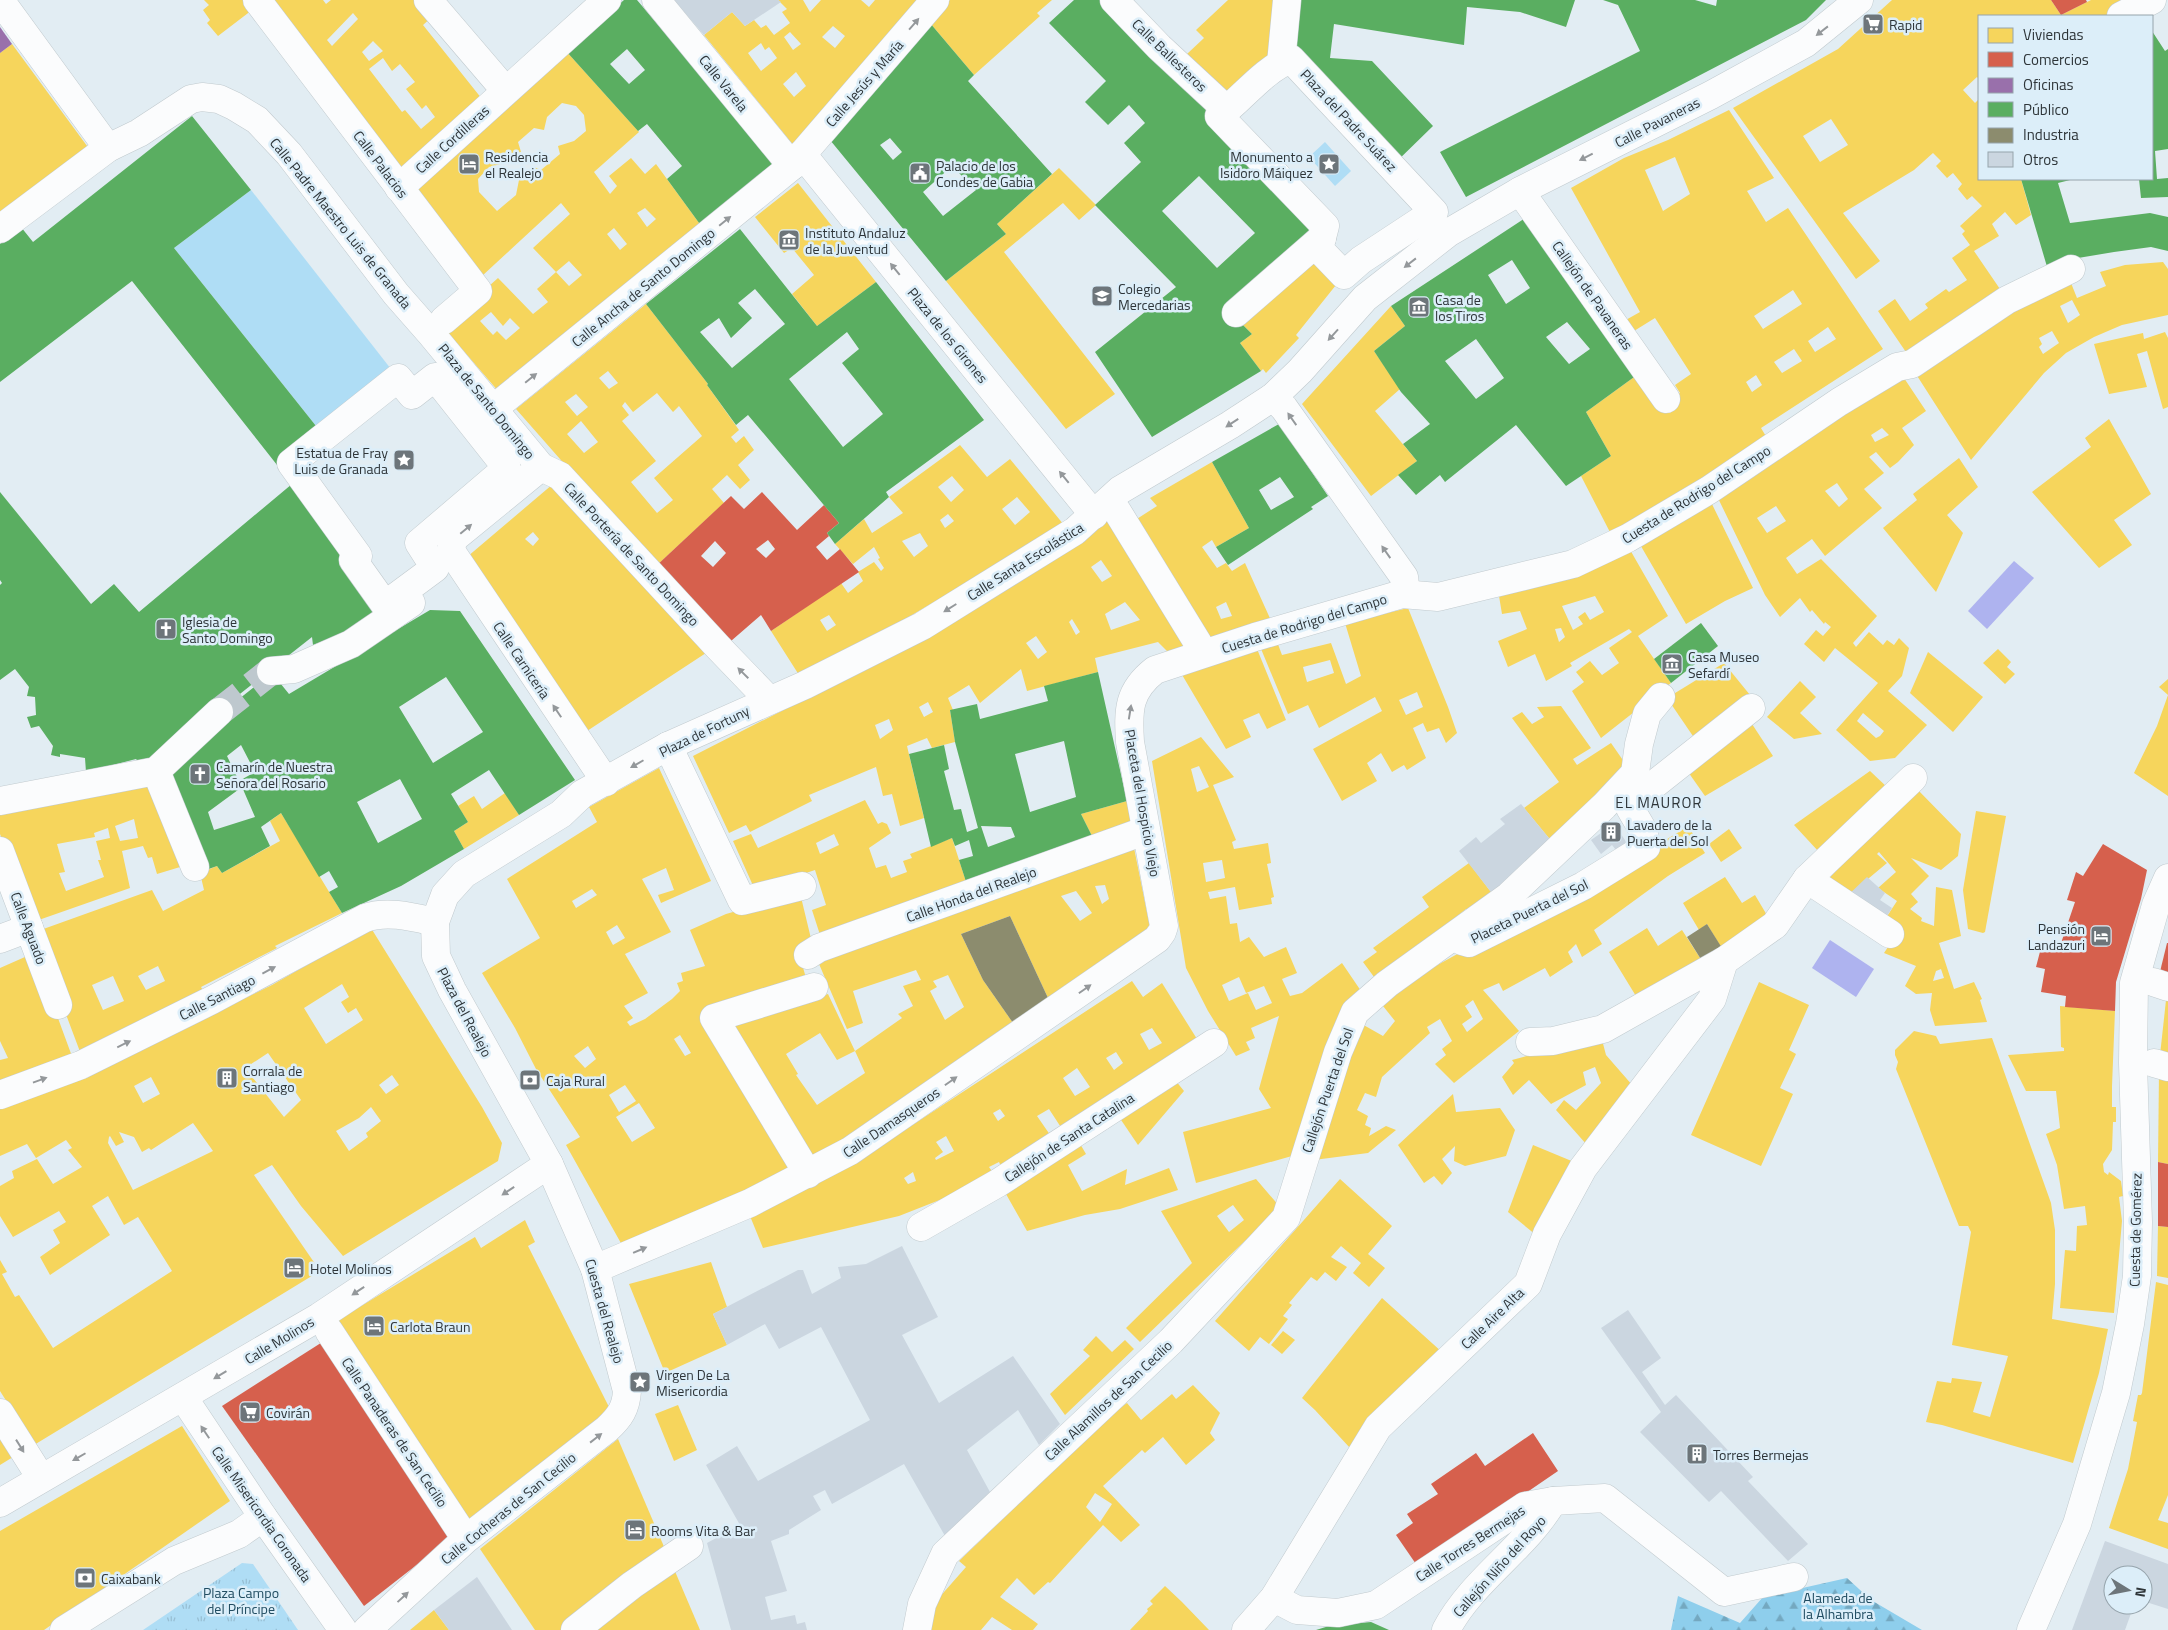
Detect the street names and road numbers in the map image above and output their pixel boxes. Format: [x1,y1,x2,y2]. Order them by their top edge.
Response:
street label: Calle Ballesteros [1128,14,1212,96]
street label: Calle Jesús y María [820,35,908,131]
street label: Calle Varela [694,50,754,116]
street label: Plaza del Padre Suárez [1296,64,1402,176]
street label: Calle Pavaneras [1611,92,1703,152]
street label: Calle Cordilleras [410,100,494,178]
street label: Calle Palacios [349,126,413,202]
street label: Calle Padre Maestro Luis de Granada [265,133,417,313]
street label: Calle Ancha de Santo Domingo [567,222,719,352]
street label: Callejón de Pavaneras [1548,236,1638,354]
street label: Plaza de los Girones [903,283,993,387]
street label: Plaza de Santo Domingo [434,339,540,463]
street label: Cuesta de Rodrigo del Campo [1618,440,1774,548]
street label: Calle Portería de Santo Domingo [560,477,704,631]
street label: Calle Santa Escolástica [963,517,1087,605]
street label: Cuesta de Rodrigo del Campo [1219,588,1389,658]
street label: Calle Carnicería [488,617,556,703]
street label: Plaza de Fortuny [655,700,753,762]
street label: Placeta del Hospicio Viejo [1120,728,1166,878]
street label: Calle Honda del Realejo [903,861,1039,927]
street label: Placeta Puerta del Sol [1467,873,1591,949]
street label: Calle Aguado [6,889,52,967]
street label: Plaza del Realejo [432,963,498,1061]
street label: Calle Santiago [175,969,259,1025]
street label: Callejón Puerta del Sol [1296,1025,1358,1155]
street label: Calle Damasqueros [838,1082,944,1162]
street label: Callejón de Santa Catalina [1000,1087,1138,1187]
street label: Cuesta de Gomérez [2124,1173,2146,1287]
street label: Cuesta del Realejo [580,1256,630,1366]
street label: Calle Aire Alta [1456,1282,1528,1354]
street label: Calle Molinos [240,1311,318,1369]
street label: Calle Alamillos de San Cecilio [1039,1335,1177,1465]
street label: Calle Panaderas de San Cecilio [337,1353,453,1511]
street label: Calle Misericordia Coronada [207,1442,317,1586]
street label: Calle Cocheras de San Cecilio [436,1447,580,1569]
street label: Calle Torres Bermejas [1411,1500,1529,1586]
street label: Callejón Niño del Royo [1448,1511,1550,1621]

